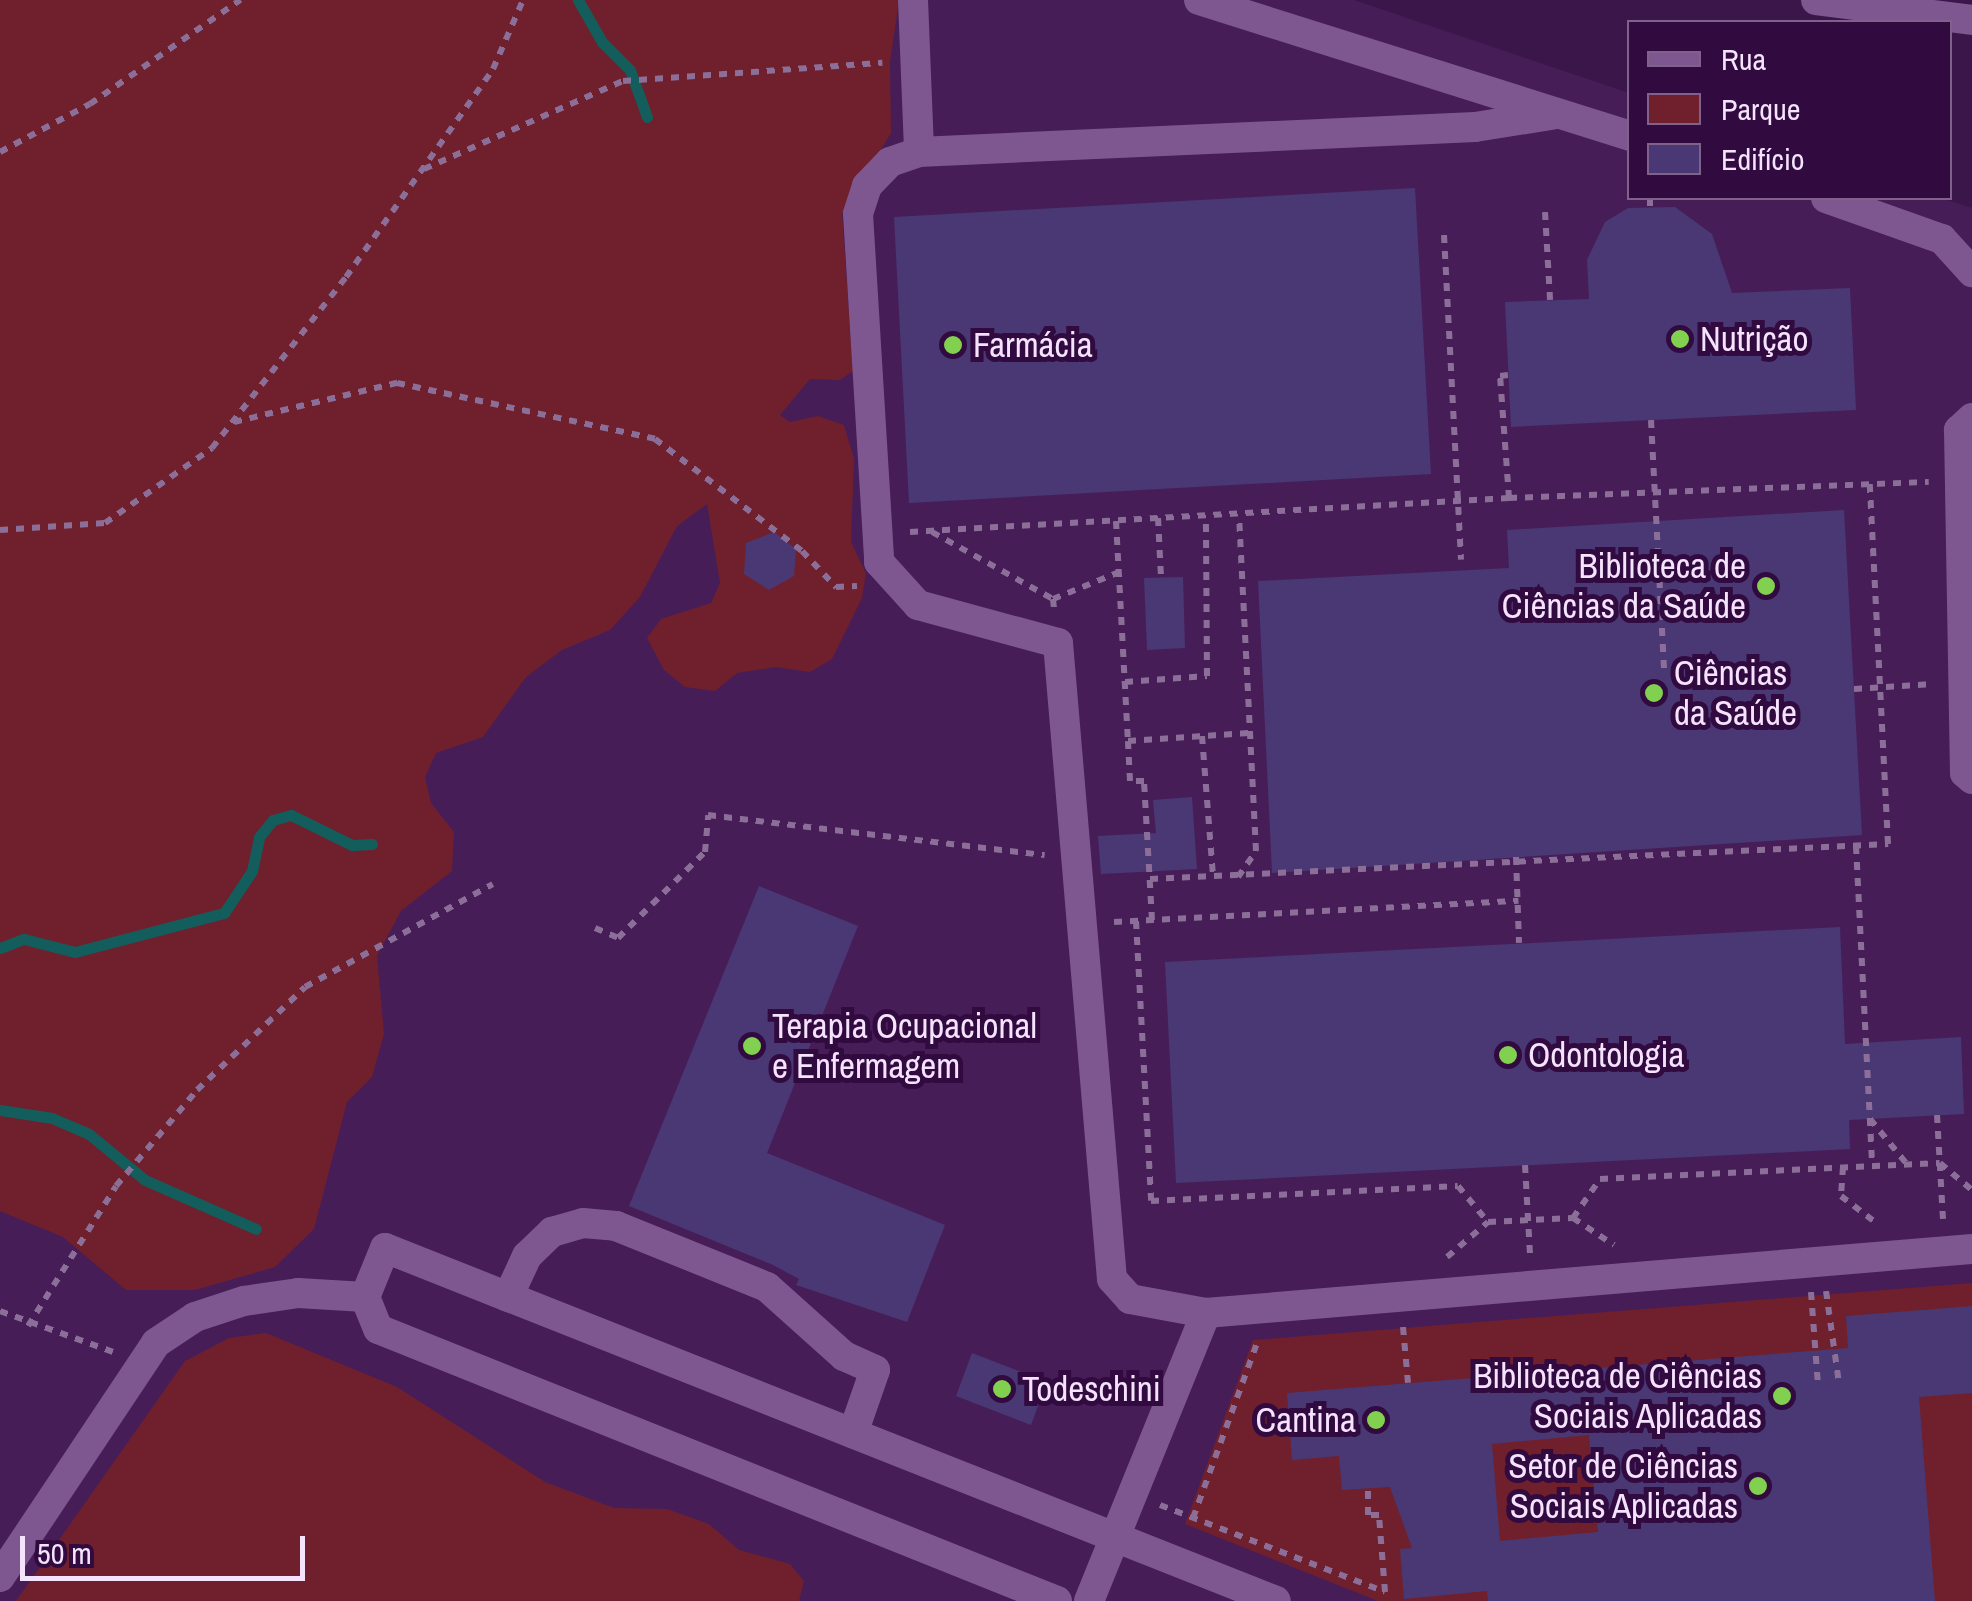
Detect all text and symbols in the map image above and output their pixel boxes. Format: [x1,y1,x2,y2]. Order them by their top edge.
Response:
legend [1627,20,1952,200]
text: Rua [1721,39,1766,79]
text: Parque [1721,89,1800,129]
text: Edifício [1721,139,1804,179]
place label: Nutrição [1700,318,1808,360]
place label: Farmácia [973,324,1093,366]
marker: Nutrição [1669,328,1691,350]
marker: Farmácia [942,334,964,356]
place label: Biblioteca de Ciências da Saúde [1502,545,1746,627]
marker: Biblioteca de Ciências da Saúde [1755,575,1777,597]
place label: Ciências da Saúde [1674,652,1797,734]
marker: Ciências da Saúde [1643,682,1665,704]
place label: Terapia Ocupacional e Enfermagem [772,1005,1037,1087]
place label: Odontologia [1528,1034,1684,1076]
marker: Terapia Ocupacional e Enfermagem [741,1035,763,1057]
marker: Odontologia [1497,1044,1519,1066]
place label: Biblioteca de Ciências Sociais Aplicadas [1473,1355,1762,1437]
place label: Todeschini [1022,1368,1161,1410]
marker: Todeschini [991,1378,1013,1400]
marker: Biblioteca de Ciências Sociais Aplicadas [1771,1385,1793,1407]
place label: Cantina [1255,1399,1356,1441]
marker: Cantina [1365,1409,1387,1431]
place label: Setor de Ciências Sociais Aplicadas [1508,1445,1738,1527]
marker: Setor de Ciências Sociais Aplicadas [1747,1475,1769,1497]
scale bar [25,1516,310,1578]
text: 50 m [37,1533,92,1573]

